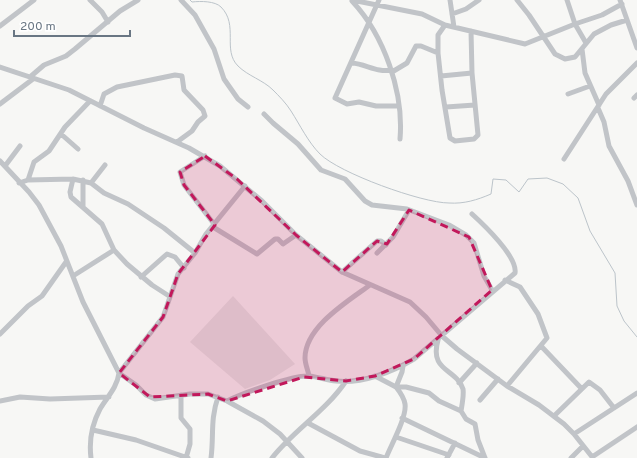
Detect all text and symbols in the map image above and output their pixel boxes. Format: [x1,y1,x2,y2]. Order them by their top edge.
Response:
scale bar [14,12,130,38]
text: 200 m [20,19,56,35]

